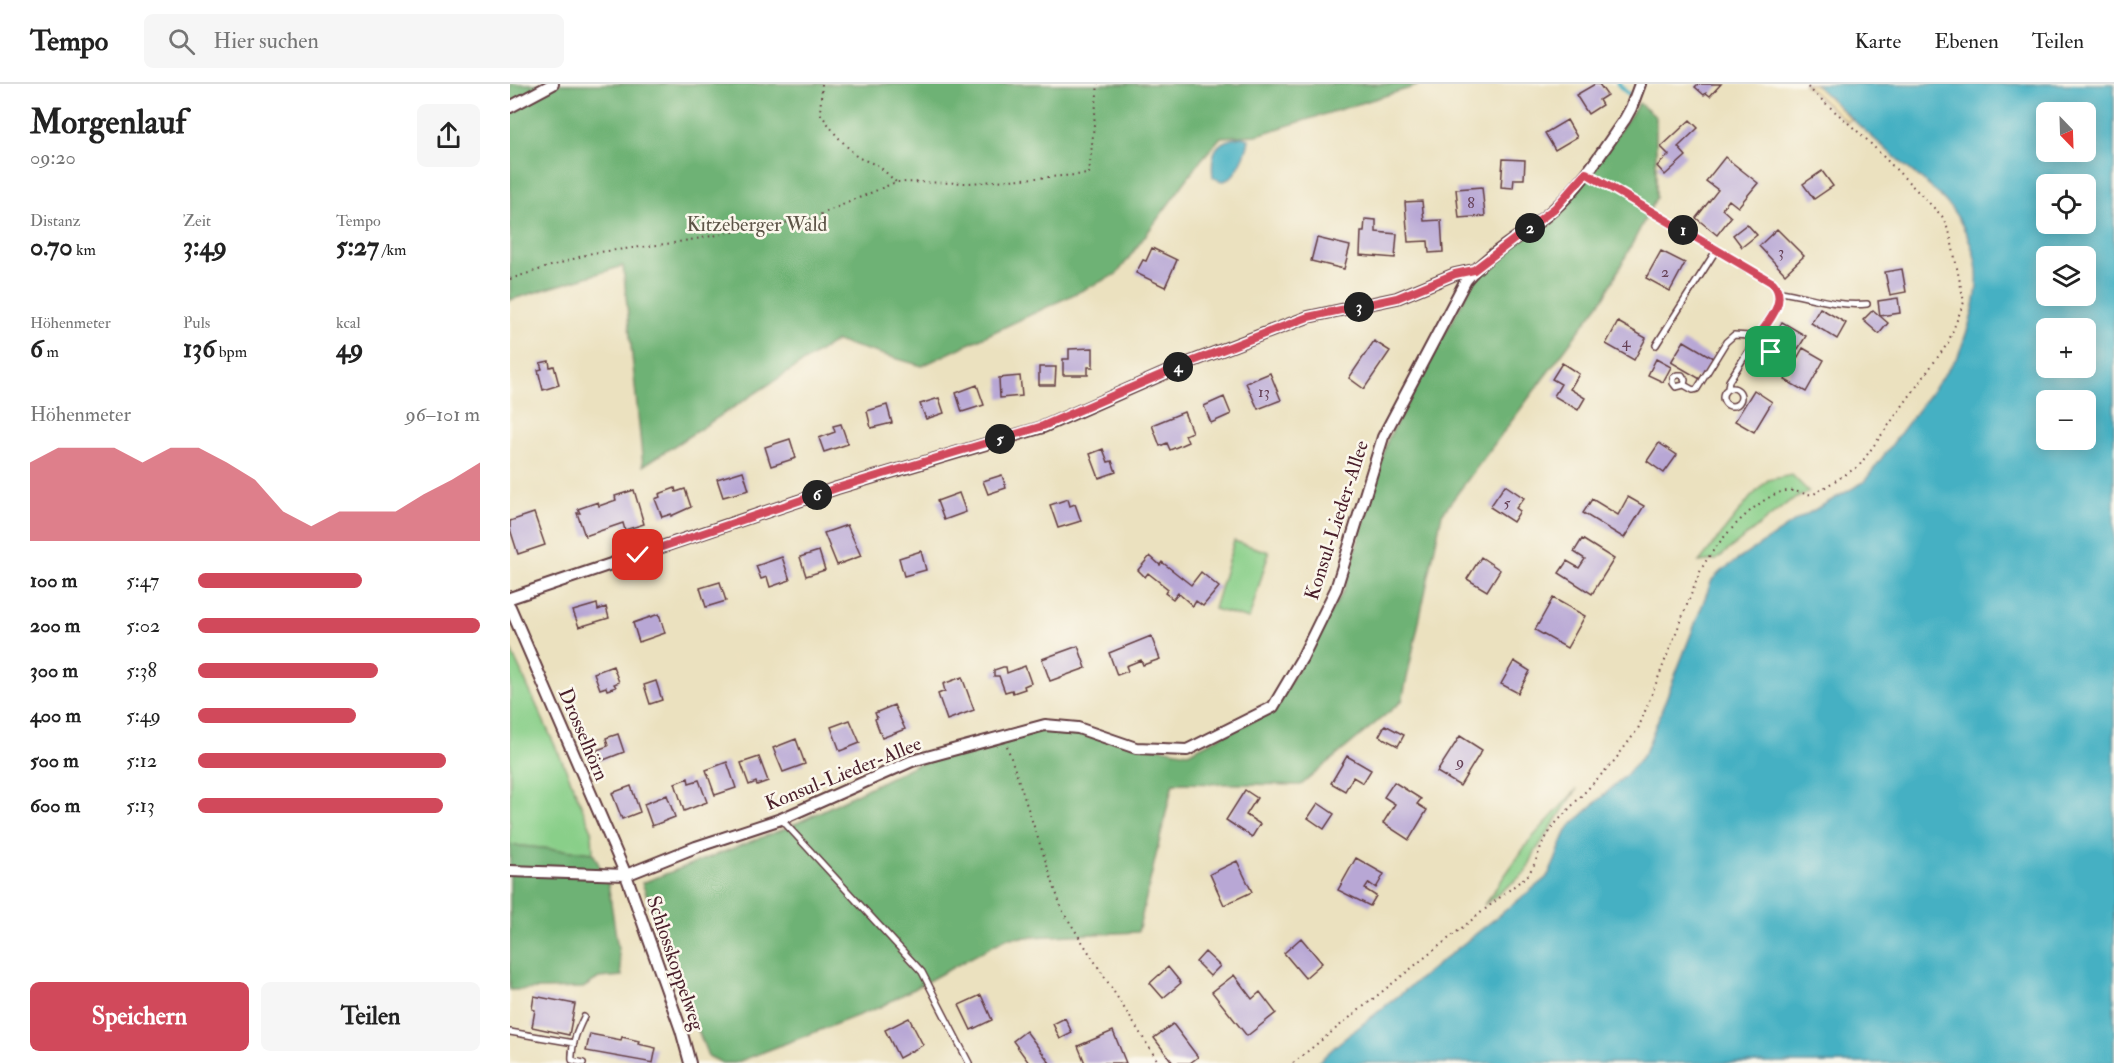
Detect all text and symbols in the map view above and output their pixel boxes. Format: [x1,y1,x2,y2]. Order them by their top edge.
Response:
search box [144,14,564,68]
text: Tempo [30,24,108,59]
icon: search [165,25,198,58]
text: Hier suchen [213,27,319,55]
text: Karte [1854,28,1901,55]
text: Ebenen [1934,28,1999,55]
text: Teilen [2032,28,2084,55]
text: Morgenlauf [30,102,186,143]
north arrow [2036,102,2096,162]
map controls [2036,102,2096,450]
button: share [417,104,480,167]
text: 09:20 [30,145,76,170]
button: locate [2036,174,2096,234]
house number: 8 [1467,193,1475,213]
text: Distanz [30,211,81,231]
text: Zeit [183,211,211,231]
text: Tempo [336,211,381,231]
park label: Kitzeberger Wald [687,212,828,237]
pin: 2 [1515,213,1545,243]
pin: 1 [1668,215,1698,245]
text: 2 [1526,218,1534,238]
text: 1 [1680,220,1686,240]
text: 0.70 [30,231,73,263]
text: 3:49 [183,231,227,263]
text: 5:27 [336,231,379,263]
text: km [73,240,96,260]
text: /km [379,240,406,260]
house number: 3 [1778,242,1784,262]
button: layers [2036,246,2096,306]
house number: 2 [1661,262,1669,282]
pin: 3 [1344,292,1374,322]
text: 3 [1356,297,1362,317]
text: Höhenmeter [30,313,111,333]
text: Puls [183,313,210,333]
text: kcal [336,313,361,333]
button: + [2036,318,2096,378]
pin [1745,326,1796,377]
house number: 4 [1622,332,1632,352]
text: 6 [30,333,43,365]
text: 136 [183,333,215,365]
text: 49 [336,333,363,365]
icon: arrive [1754,335,1787,368]
text: m [43,342,59,362]
text: bpm [215,342,247,362]
pin: 4 [1163,352,1193,382]
text: 4 [1174,357,1182,377]
house number: 13 [1258,382,1270,402]
button: − [2036,390,2096,450]
text: Höhenmeter [30,402,131,427]
text: 96–101 m [406,402,480,427]
pin: 5 [985,424,1015,454]
text: 5 [996,429,1004,449]
street label: Konsul-Lieder-Allee [1299,437,1374,603]
pin: 6 [802,480,832,510]
text: 6 [813,485,821,505]
house number: 5 [1503,493,1511,513]
pin [612,529,663,580]
icon: check [621,538,654,571]
text: 100 m [30,568,77,593]
text: 5:47 [126,568,159,593]
text: 200 m [30,613,80,638]
text: 5:02 [126,613,160,638]
text: 300 m [30,658,78,683]
text: 5:38 [126,658,157,683]
street label: Drosselhörn [553,684,614,784]
text: 400 m [30,703,81,728]
text: 5:49 [126,703,161,728]
street label: Konsul-Lieder-Allee [761,731,925,816]
text: 500 m [30,748,79,773]
text: 5:12 [126,748,157,773]
house number: 9 [1455,752,1464,772]
text: 600 m [30,793,80,818]
text: 5:13 [126,793,155,818]
street label: Schlosskoppelweg [640,893,711,1035]
button: Speichern [30,982,249,1051]
button: Teilen [261,982,480,1051]

